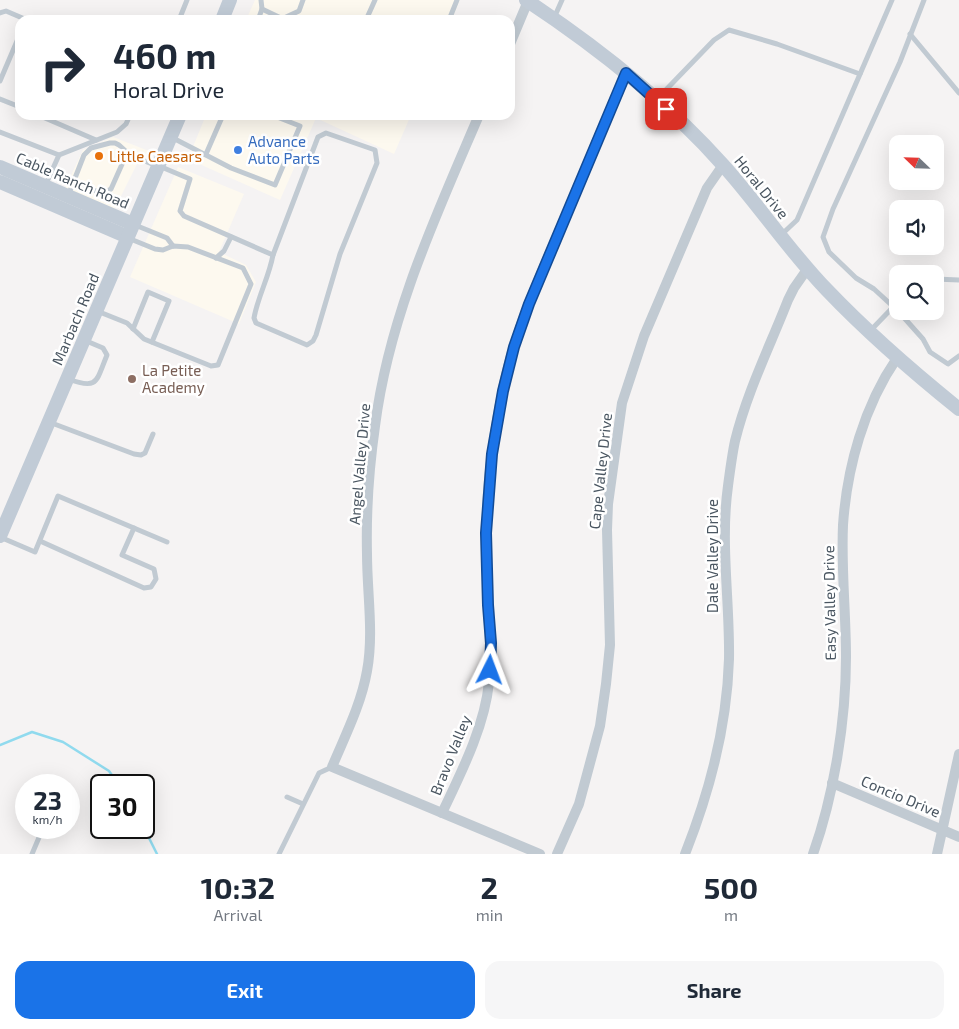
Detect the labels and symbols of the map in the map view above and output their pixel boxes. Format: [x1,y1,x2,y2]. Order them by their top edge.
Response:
pin [645,88,687,130]
place label: Advance Auto Parts [248,132,320,167]
north arrow [889,135,944,190]
marker: Advance Auto Parts [232,144,244,156]
place label: Little Caesars [109,147,202,165]
street label: Cable Ranch Road [14,148,132,212]
marker: Little Caesars [93,150,105,162]
street label: Horal Drive [731,152,793,222]
street label: Marbach Road [48,270,102,368]
place label: La Petite Academy [142,361,205,396]
marker: La Petite Academy [126,373,138,385]
street label: Angel Valley Drive [345,402,373,526]
street label: Cape Valley Drive [585,412,615,530]
street label: Dale Valley Drive [703,499,721,613]
street label: Easy Valley Drive [819,545,839,661]
position arrow [463,643,515,695]
street label: Bravo Valley [426,712,474,798]
street label: Concio Drive [859,771,943,821]
speed limit sign: 30 [90,774,155,839]

